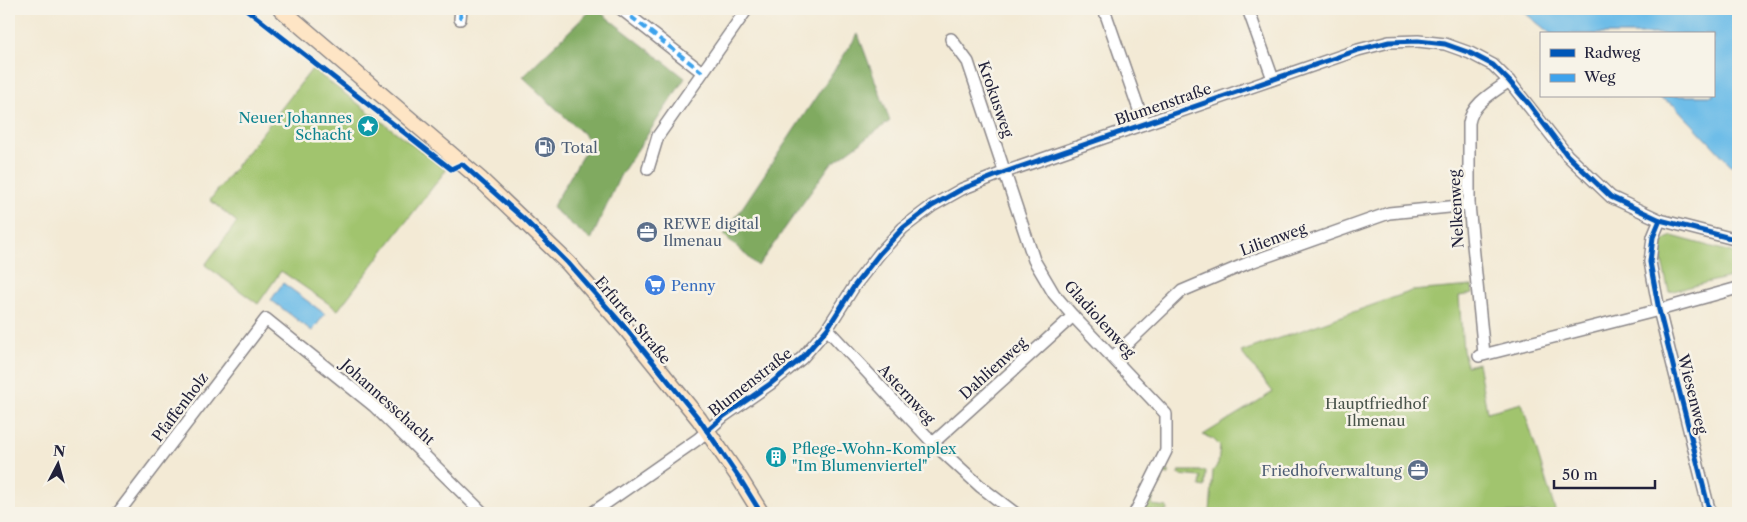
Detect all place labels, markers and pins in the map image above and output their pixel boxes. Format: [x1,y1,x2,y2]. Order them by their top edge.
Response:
place label: Neuer Johannes Schacht [239,108,353,144]
place icon: Neuer Johannes Schacht [356,114,380,138]
fuel station icon: Total [533,135,557,159]
place label: Total [561,138,598,157]
place label: REWE digital Ilmenau [663,214,759,250]
office icon: REWE digital Ilmenau [635,220,659,244]
supermarket icon: Penny [643,273,667,297]
place label: Penny [671,276,716,295]
place label: Pflege-Wohn-Komplex "Im Blumenviertel" [792,439,957,475]
building icon: Pflege-Wohn-Komplex "Im Blumenviertel" [764,445,788,469]
office icon: Friedhofverwaltung [1406,458,1430,482]
place label: Friedhofverwaltung [1261,461,1402,480]

